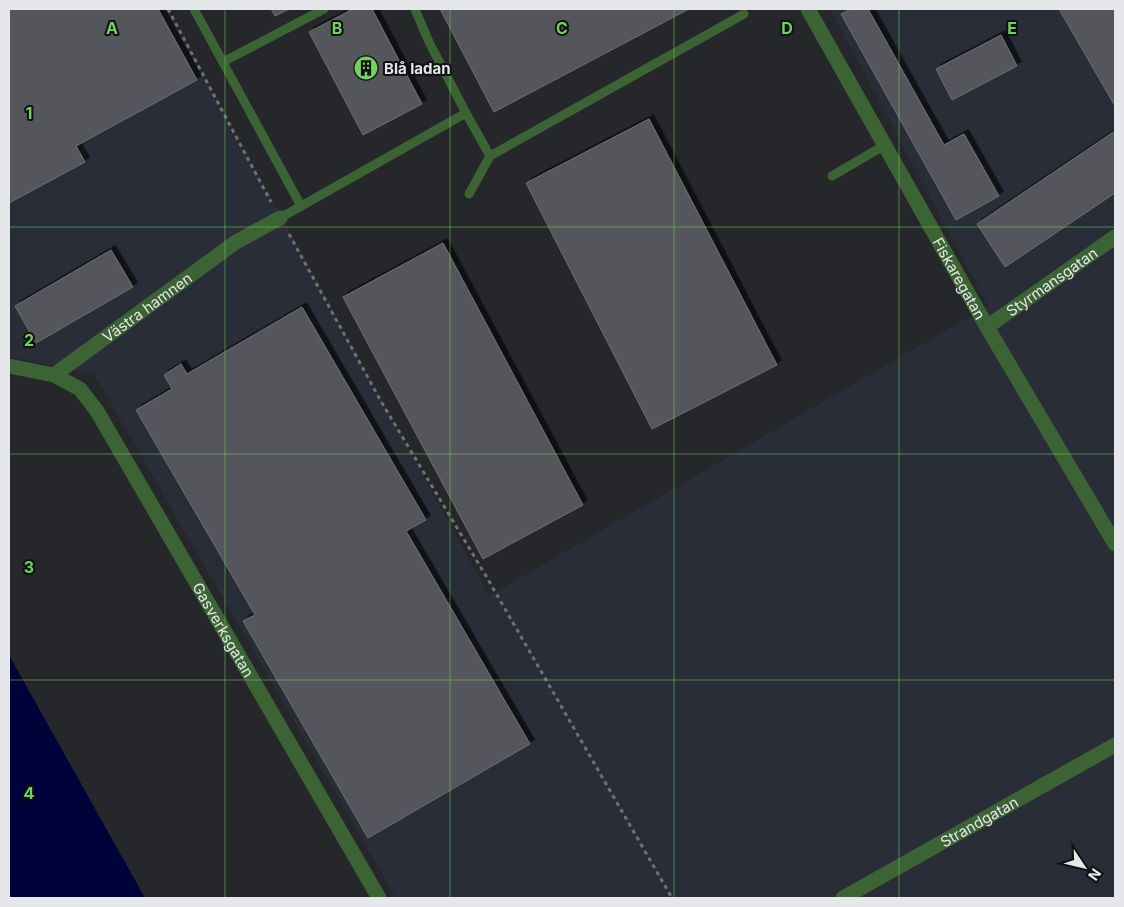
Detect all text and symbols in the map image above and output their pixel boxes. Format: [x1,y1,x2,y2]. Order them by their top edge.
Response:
text: A [106,18,118,38]
text: B [332,18,342,38]
text: C [556,18,568,38]
text: D [781,18,793,38]
text: E [1007,18,1017,38]
building icon: Blå ladan [353,55,379,81]
place label: Blå ladan [384,59,451,78]
text: 1 [26,103,32,123]
street label: Fiskaregatan [929,234,990,323]
street label: Styrmansgatan [1002,243,1101,320]
street label: Västra hamnen [98,268,195,346]
text: 2 [24,330,34,350]
text: 3 [24,557,34,577]
street label: Gasverksgatan [189,579,259,680]
text: 4 [24,783,35,803]
street label: Strandgatan [937,792,1021,851]
north arrow [1059,842,1109,892]
text: N [1085,865,1105,884]

